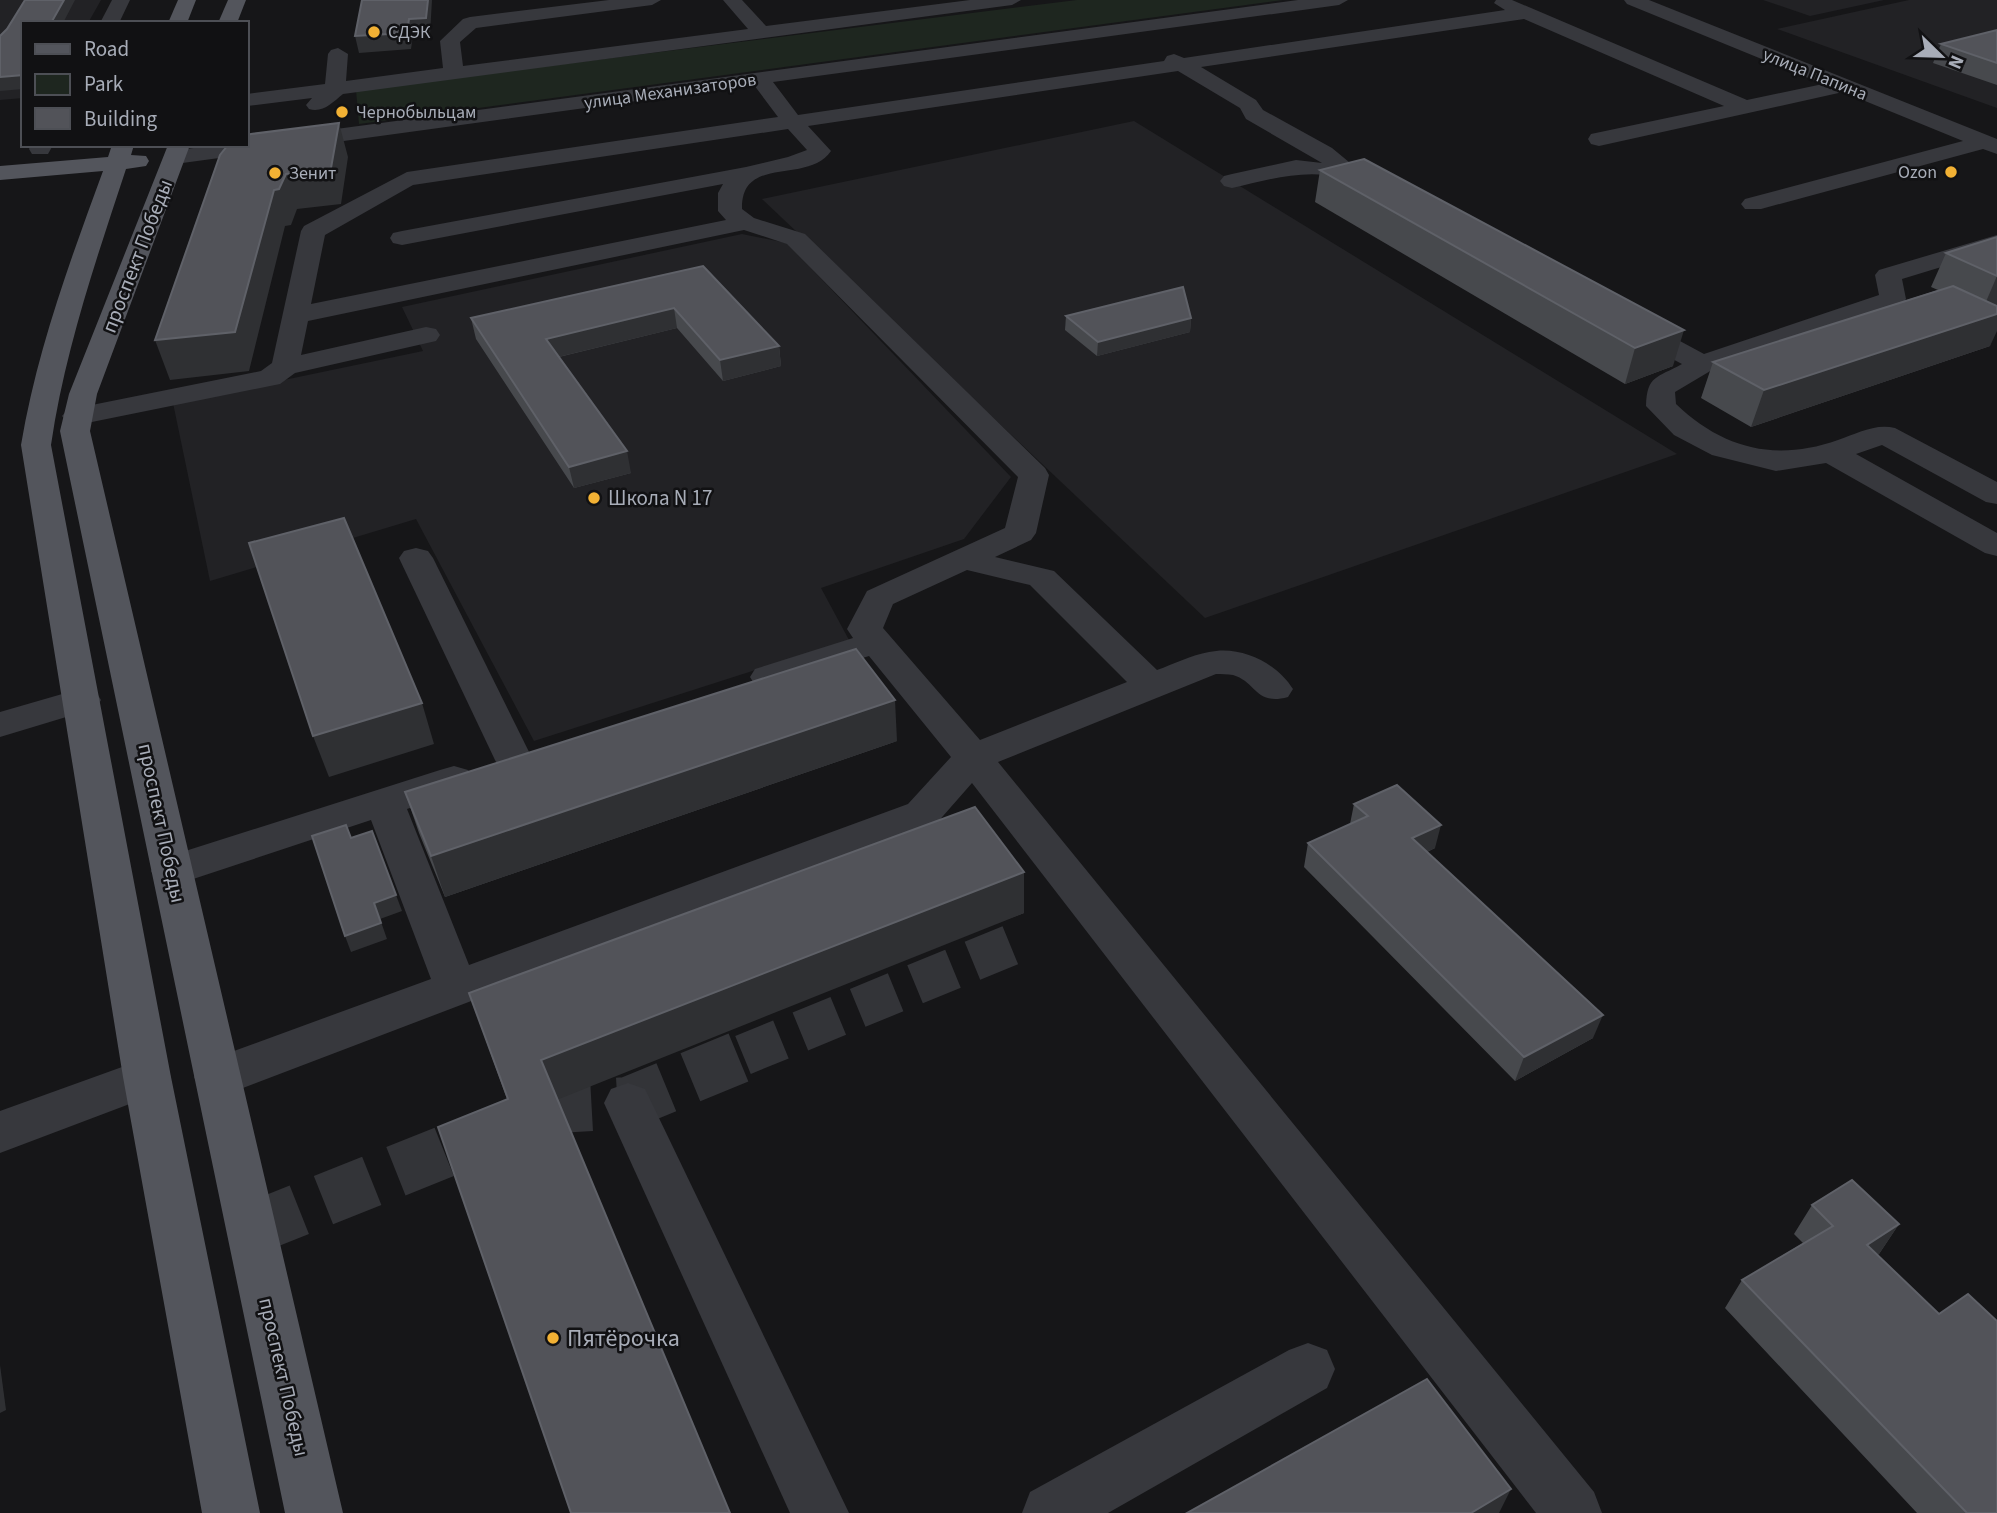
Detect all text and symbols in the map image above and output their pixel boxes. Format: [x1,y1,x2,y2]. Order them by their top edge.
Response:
place label: СДЭК [388,20,431,45]
legend [21,21,248,147]
north arrow [1906,21,1976,91]
marker: СДЭК [366,24,382,40]
text: Road [84,34,129,64]
street label: улица Папина [1759,42,1871,107]
text: N [1940,51,1970,73]
street label: улица Механизаторов [582,67,758,116]
text: Park [84,69,124,99]
place label: Чернобыльцам [356,100,476,125]
text: Building [84,104,158,134]
marker: Чернобыльцам [334,104,350,120]
place label: Ozon [1898,160,1937,185]
place label: Зенит [289,161,336,186]
marker: Ozon [1943,164,1959,180]
marker: Зенит [267,165,283,181]
street label: проспект Победы [94,175,180,337]
place label: Школа N 17 [608,483,712,513]
marker: Школа N 17 [586,490,602,506]
street label: проспект Победы [130,741,194,905]
street label: проспект Победы [251,1295,317,1459]
place label: Пятёрочка [567,1321,680,1356]
marker: Пятёрочка [545,1330,561,1346]

